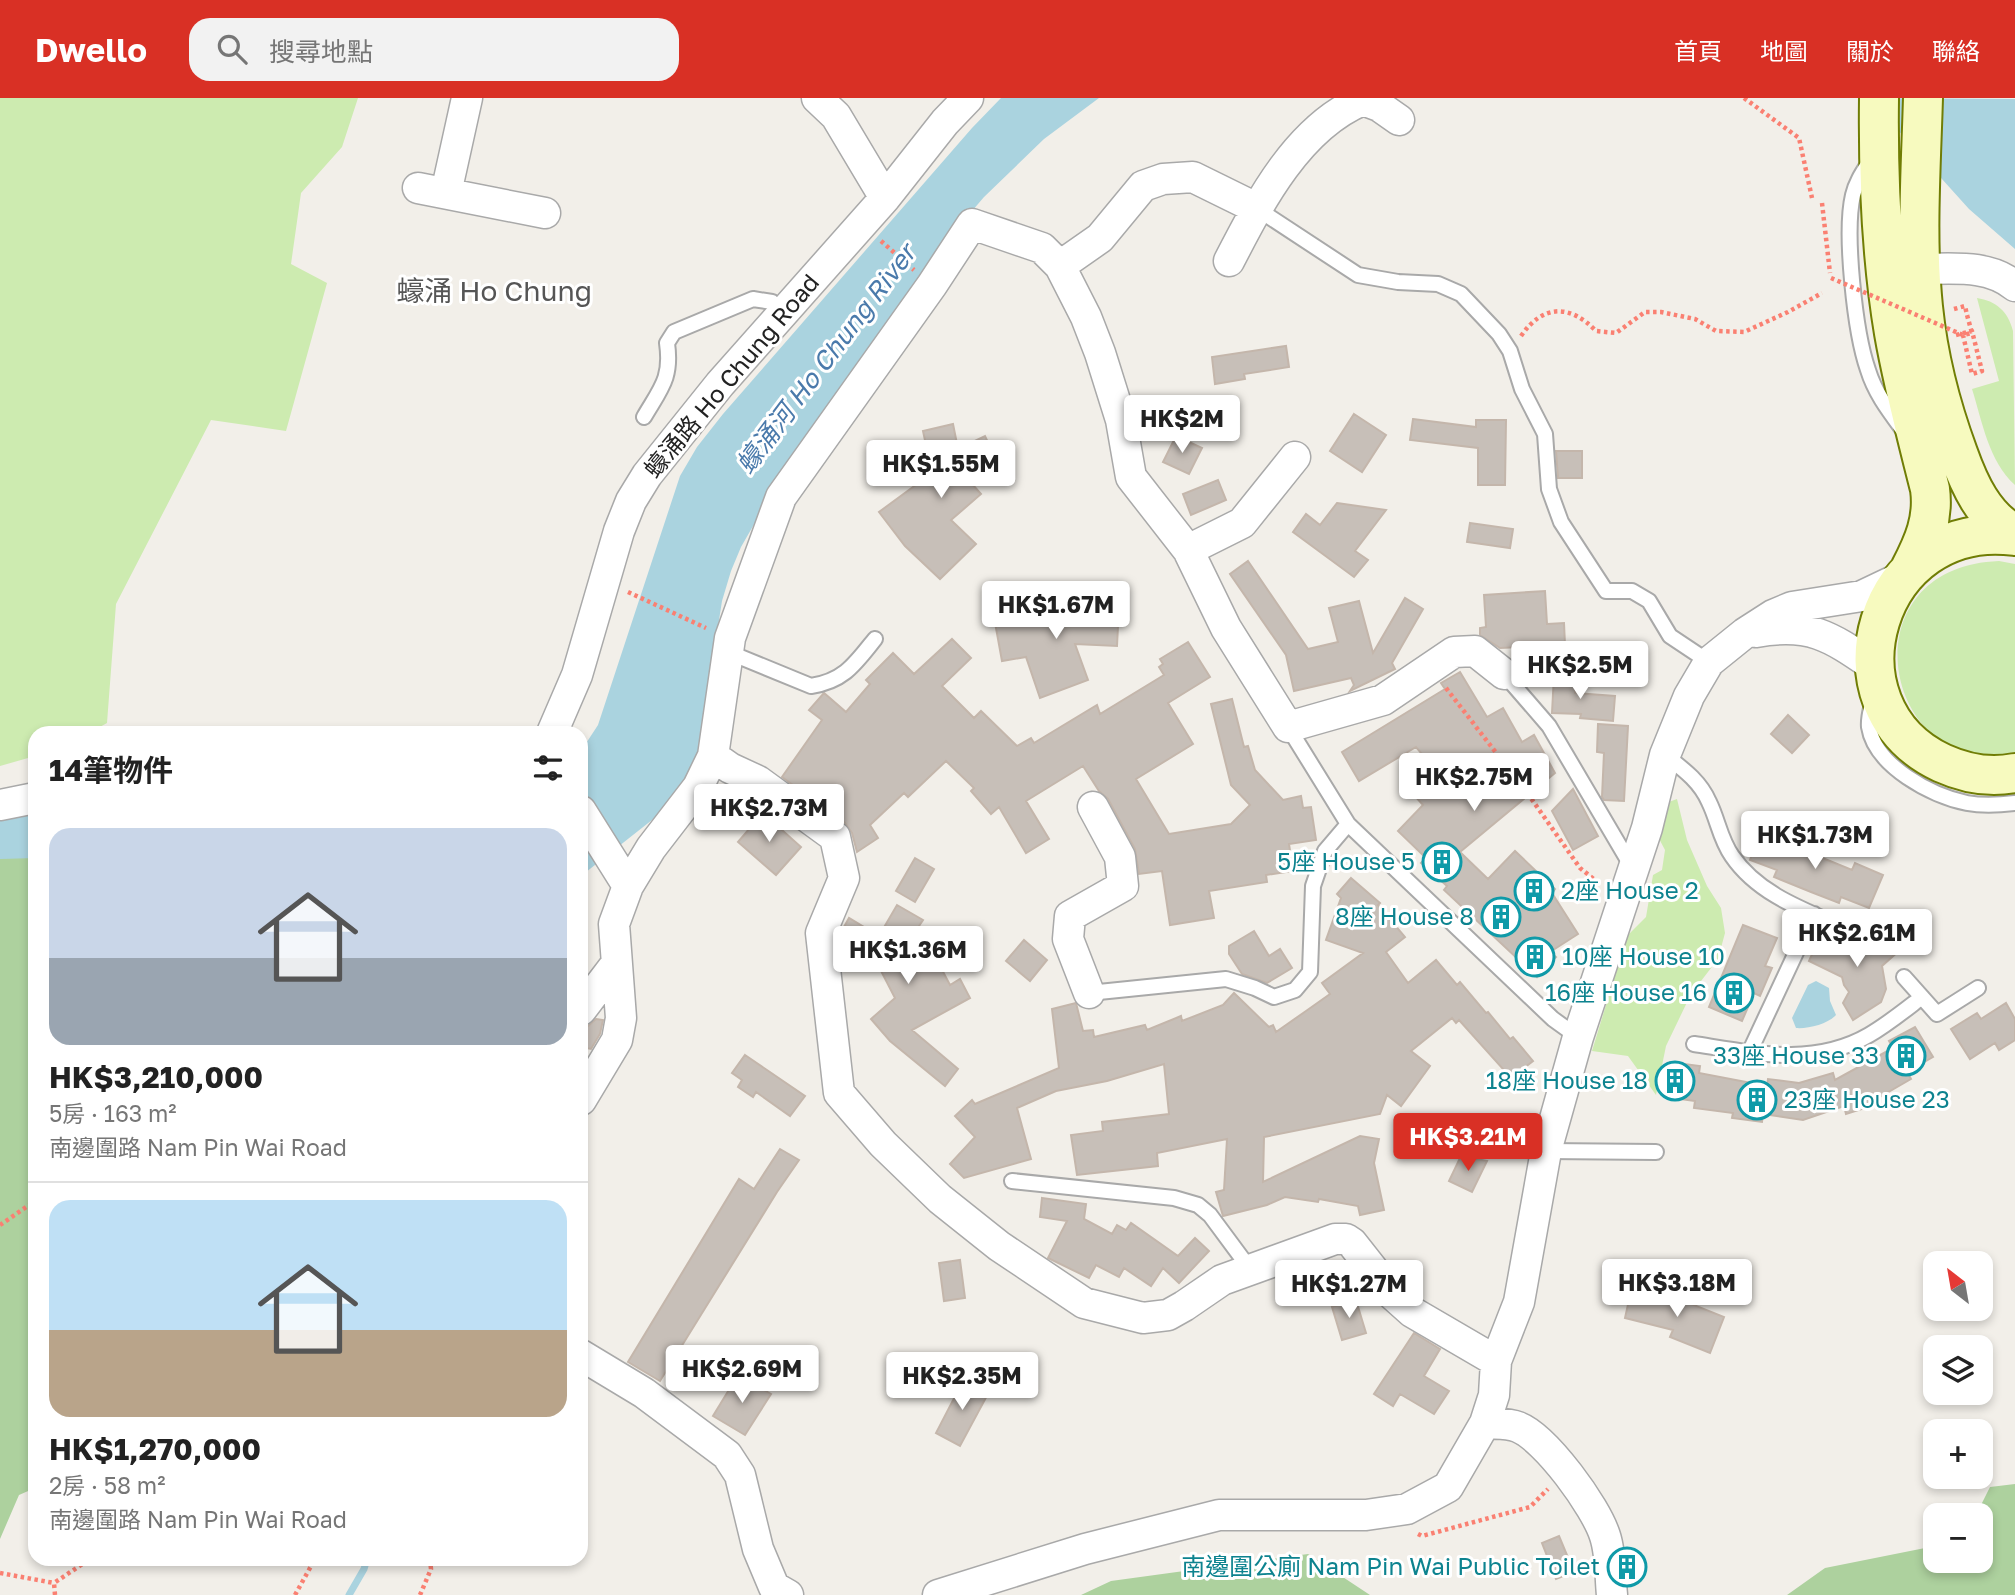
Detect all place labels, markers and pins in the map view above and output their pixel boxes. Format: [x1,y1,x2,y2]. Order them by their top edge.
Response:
pin: HK$2M [1133,396,1231,455]
pin: HK$1.55M [869,440,1013,500]
pin: HK$1.67M [984,582,1128,641]
pin: HK$2.5M [1515,642,1645,701]
pin: HK$2.75M [1402,754,1546,813]
pin: HK$2.73M [697,784,841,844]
pin: HK$1.73M [1743,812,1887,871]
building icon: 5座 House 5 [1421,841,1463,883]
place label: 5座 House 5 [1277,846,1415,875]
building icon: 2座 House 2 [1513,870,1555,912]
place label: 2座 House 2 [1561,875,1699,904]
building icon: 8座 House 8 [1480,896,1522,938]
place label: 8座 House 8 [1335,901,1474,930]
pin: HK$2.61M [1785,910,1929,969]
pin: HK$1.36M [836,926,980,986]
building icon: 10座 House 10 [1514,936,1556,978]
place label: 10座 House 10 [1562,941,1725,970]
building icon: 16座 House 16 [1713,972,1755,1014]
place label: 16座 House 16 [1545,977,1707,1006]
building icon: 33座 House 33 [1885,1035,1927,1077]
place label: 33座 House 33 [1713,1040,1879,1069]
building icon: 18座 House 18 [1654,1060,1696,1102]
place label: 18座 House 18 [1486,1065,1648,1094]
building icon: 23座 House 23 [1736,1079,1778,1121]
place label: 23座 House 23 [1784,1084,1950,1113]
pin: HK$3.21M [1396,1114,1540,1173]
pin: HK$1.27M [1277,1260,1421,1320]
pin: HK$3.18M [1605,1260,1749,1319]
pin: HK$2.69M [670,1346,814,1405]
pin: HK$2.35M [890,1352,1034,1412]
building icon: 南邊圍公廁 Nam Pin Wai Public Toilet [1606,1546,1648,1588]
place label: 南邊圍公廁 Nam Pin Wai Public Toilet [1181,1551,1600,1580]

